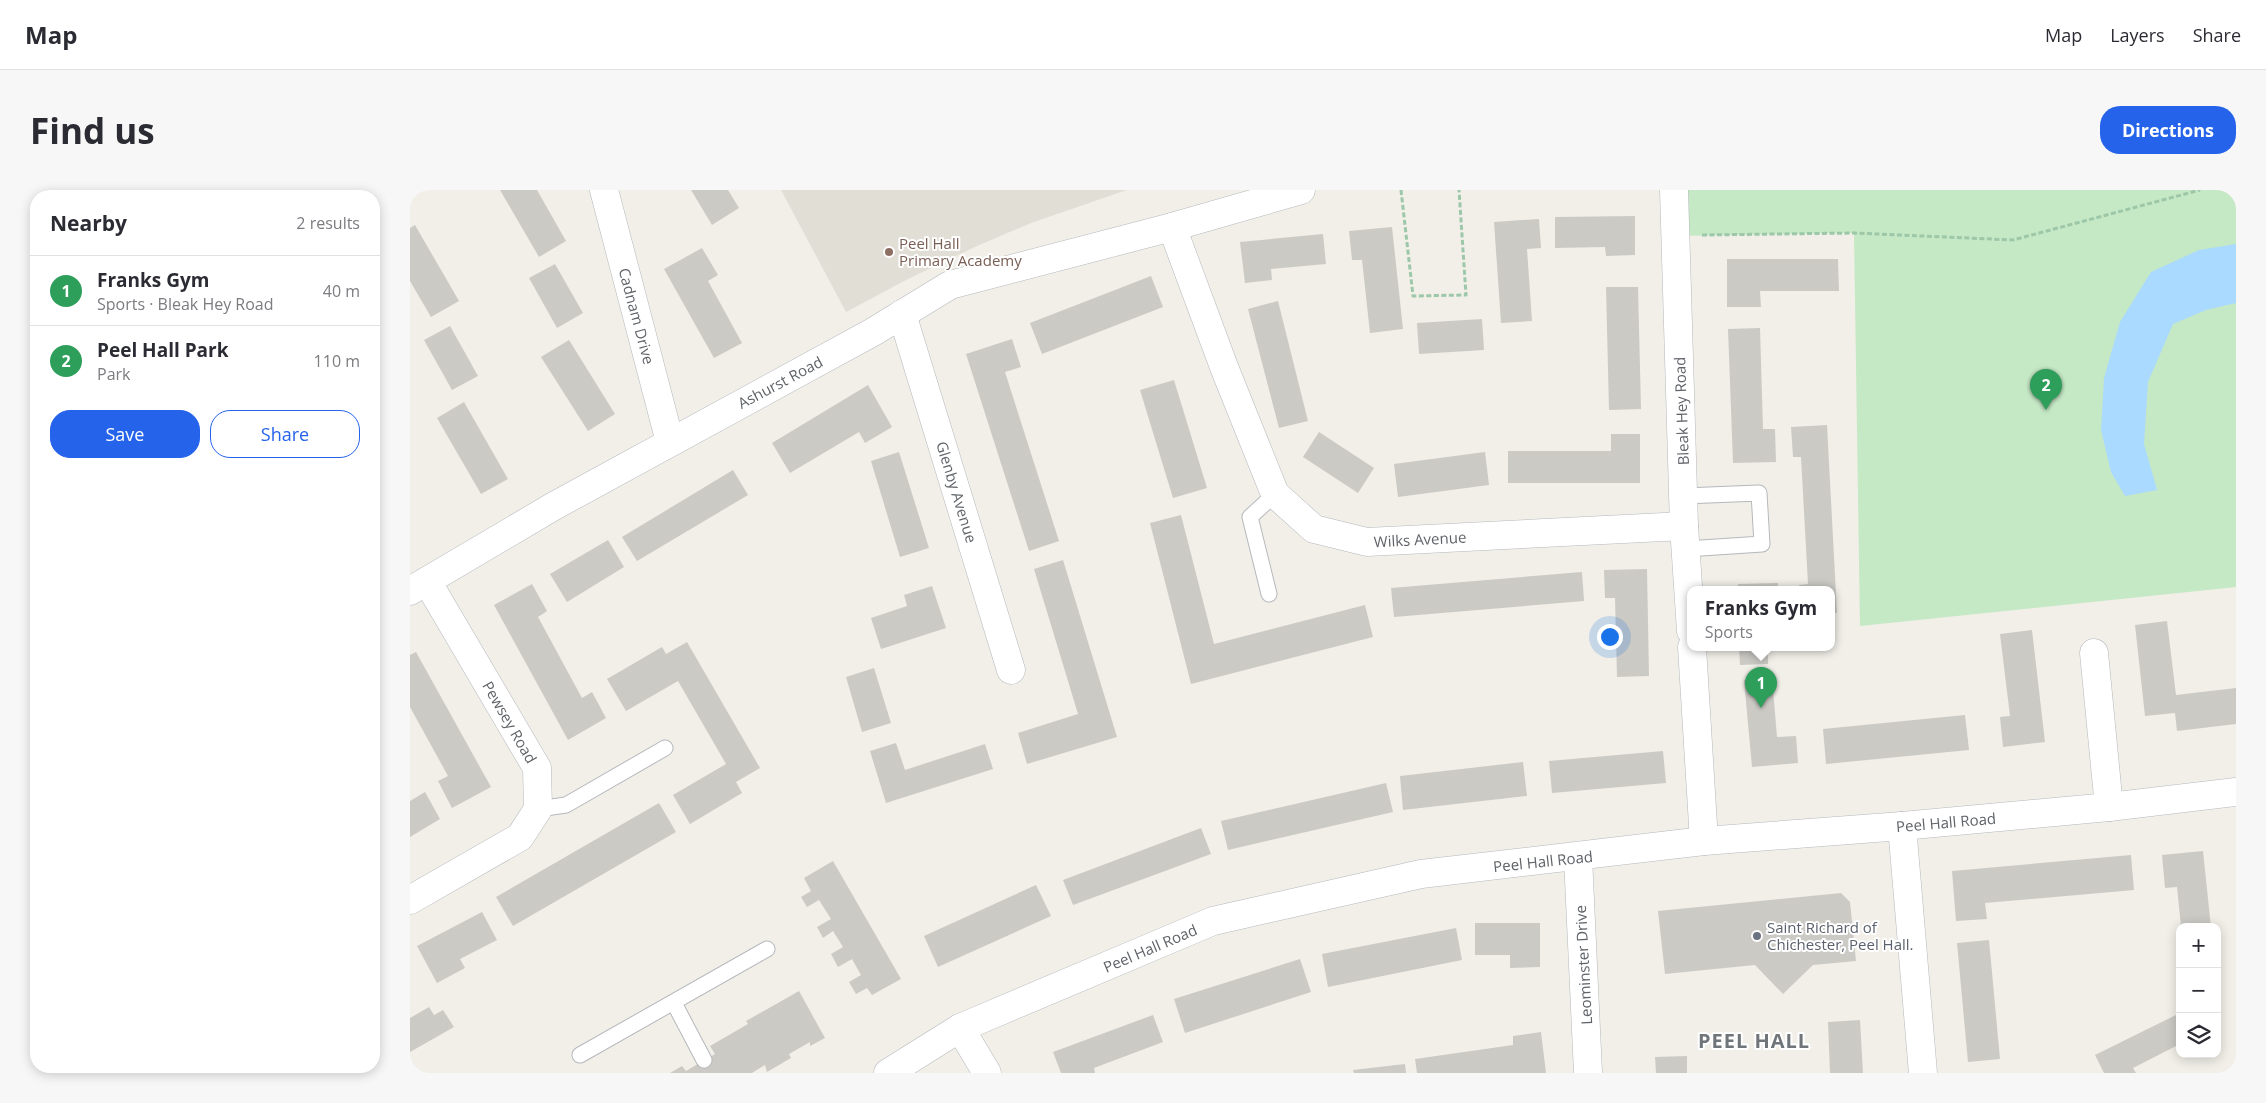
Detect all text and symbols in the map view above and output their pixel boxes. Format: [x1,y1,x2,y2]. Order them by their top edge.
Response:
text: Map [25,18,77,51]
text: Map [2045,23,2082,47]
text: Layers [2110,23,2165,47]
text: Share [2193,23,2241,47]
button: Directions [2100,106,2236,154]
text: Find us [30,107,155,154]
text: Nearby [50,209,127,237]
text: 2 results [296,212,360,234]
place label: Peel Hall Primary Academy [899,233,1022,270]
marker: Peel Hall Primary Academy [883,246,895,258]
street label: Cadnam Drive [615,266,659,366]
text: Franks Gym [97,267,209,293]
text: 1 [61,280,71,302]
text: 40 m [323,280,360,302]
text: Sports · Bleak Hey Road [97,293,274,315]
text: Peel Hall Park [97,337,228,363]
text: 2 [61,350,71,372]
text: 110 m [314,350,360,372]
street label: Ashurst Road [734,351,826,413]
street label: Bleak Hey Road [1669,356,1693,466]
text: Park [97,363,130,385]
pin: 2 [2030,369,2062,410]
button: Save [50,410,200,458]
button: Share [210,410,360,458]
street label: Glenby Avenue [932,439,982,545]
street label: Wilks Avenue [1373,527,1467,551]
popup [1687,586,1835,651]
text: Franks Gym [1705,595,1817,621]
text: Sports [1705,621,1753,643]
your location [1597,624,1623,650]
pin: 1 [1745,667,1777,708]
street label: Pewsey Road [478,677,542,767]
street label: Peel Hall Road [1895,808,1997,836]
street label: Peel Hall Road [1492,846,1594,876]
street label: Leominster Drive [1570,905,1596,1025]
place label: Saint Richard of Chichester, Peel Hall. [1767,917,1914,954]
street label: Peel Hall Road [1100,919,1200,977]
map controls [2176,923,2221,1058]
button: + [2176,923,2221,968]
marker: Saint Richard of Chichester, Peel Hall. [1751,930,1763,942]
button: − [2176,968,2221,1013]
button: layers [2176,1013,2221,1058]
district label: PEEL HALL [1698,1027,1810,1054]

